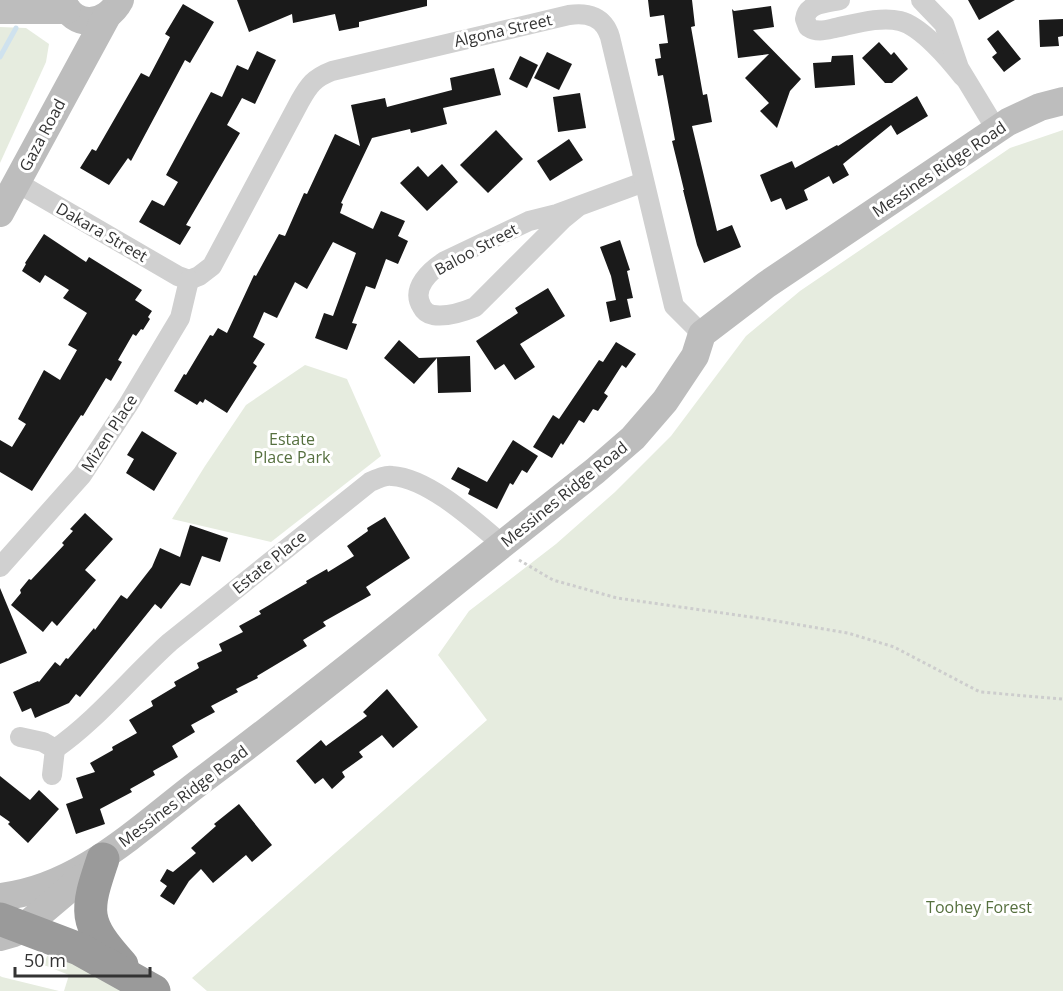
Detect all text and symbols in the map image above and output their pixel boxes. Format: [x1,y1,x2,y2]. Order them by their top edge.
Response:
street label: Algona Street [452,8,554,52]
street label: Gaza Road [14,95,70,175]
street label: Messines Ridge Road [868,116,1010,222]
street label: Dakara Street [52,197,152,267]
street label: Baloo Street [431,218,522,280]
street label: Mizen Place [76,390,142,476]
park label: Estate Place Park [254,428,331,468]
street label: Messines Ridge Road [496,436,632,552]
street label: Estate Place [227,525,311,599]
street label: Messines Ridge Road [114,740,252,852]
park label: Toohey Forest [926,896,1032,918]
scale bar [15,940,150,978]
text: 50 m [24,948,66,972]

